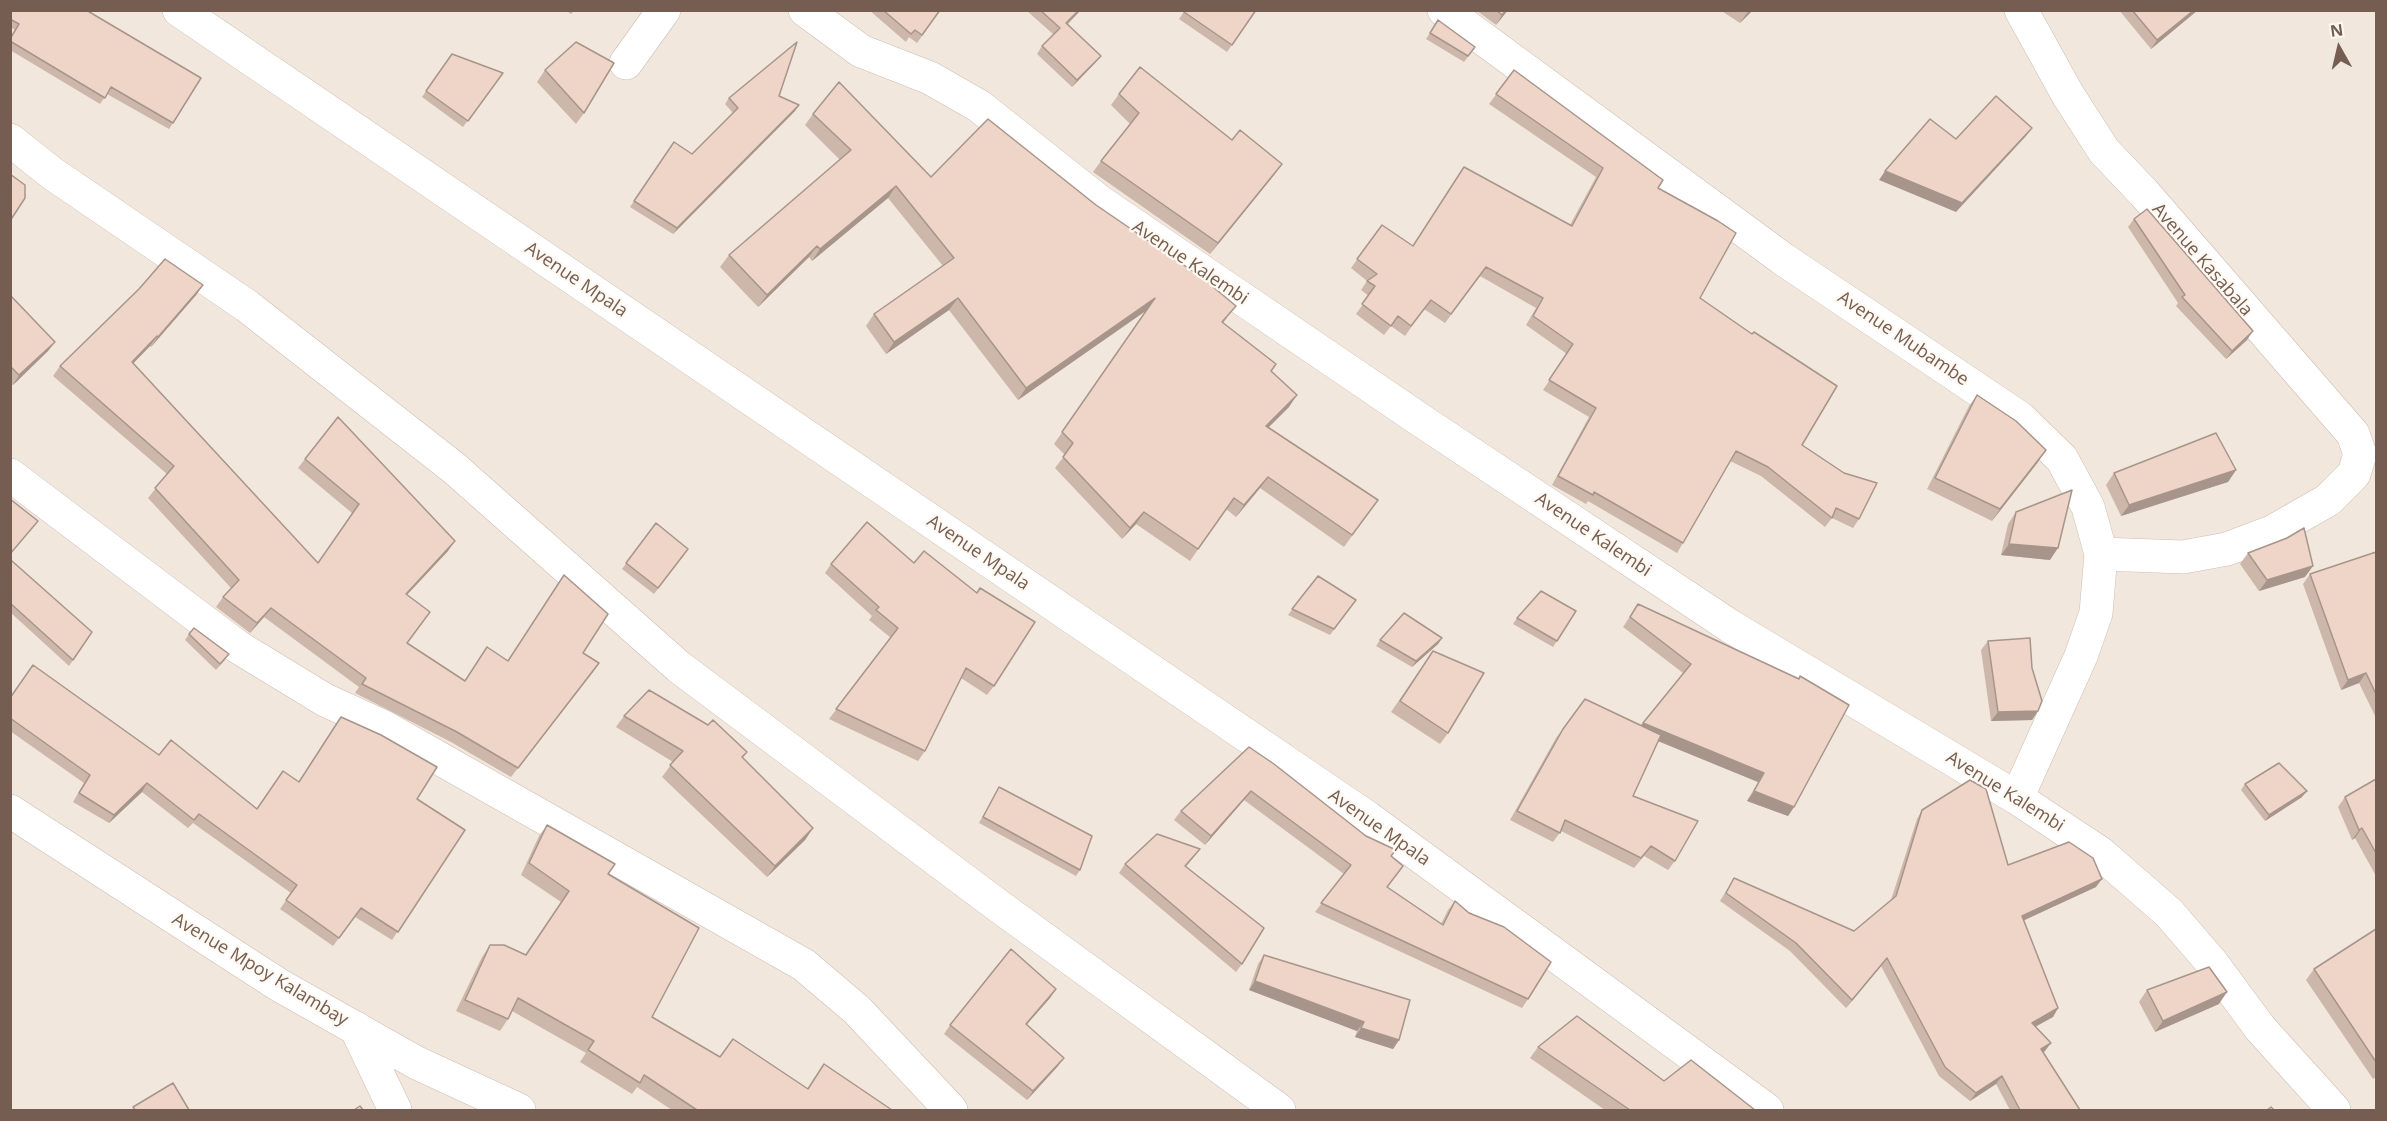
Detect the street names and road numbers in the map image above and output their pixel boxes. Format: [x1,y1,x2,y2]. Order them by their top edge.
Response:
street label: Avenue Kasabala [2147,199,2257,321]
street label: Avenue Kalembi [1128,216,1252,310]
street label: Avenue Mpala [521,238,631,322]
street label: Avenue Mubambe [1833,287,1973,391]
street label: Avenue Kalembi [1531,488,1655,582]
street label: Avenue Mpala [923,511,1033,595]
street label: Avenue Kalembi [1942,747,2068,837]
street label: Avenue Mpala [1324,785,1434,871]
street label: Avenue Mpoy Kalambay [168,909,352,1031]

